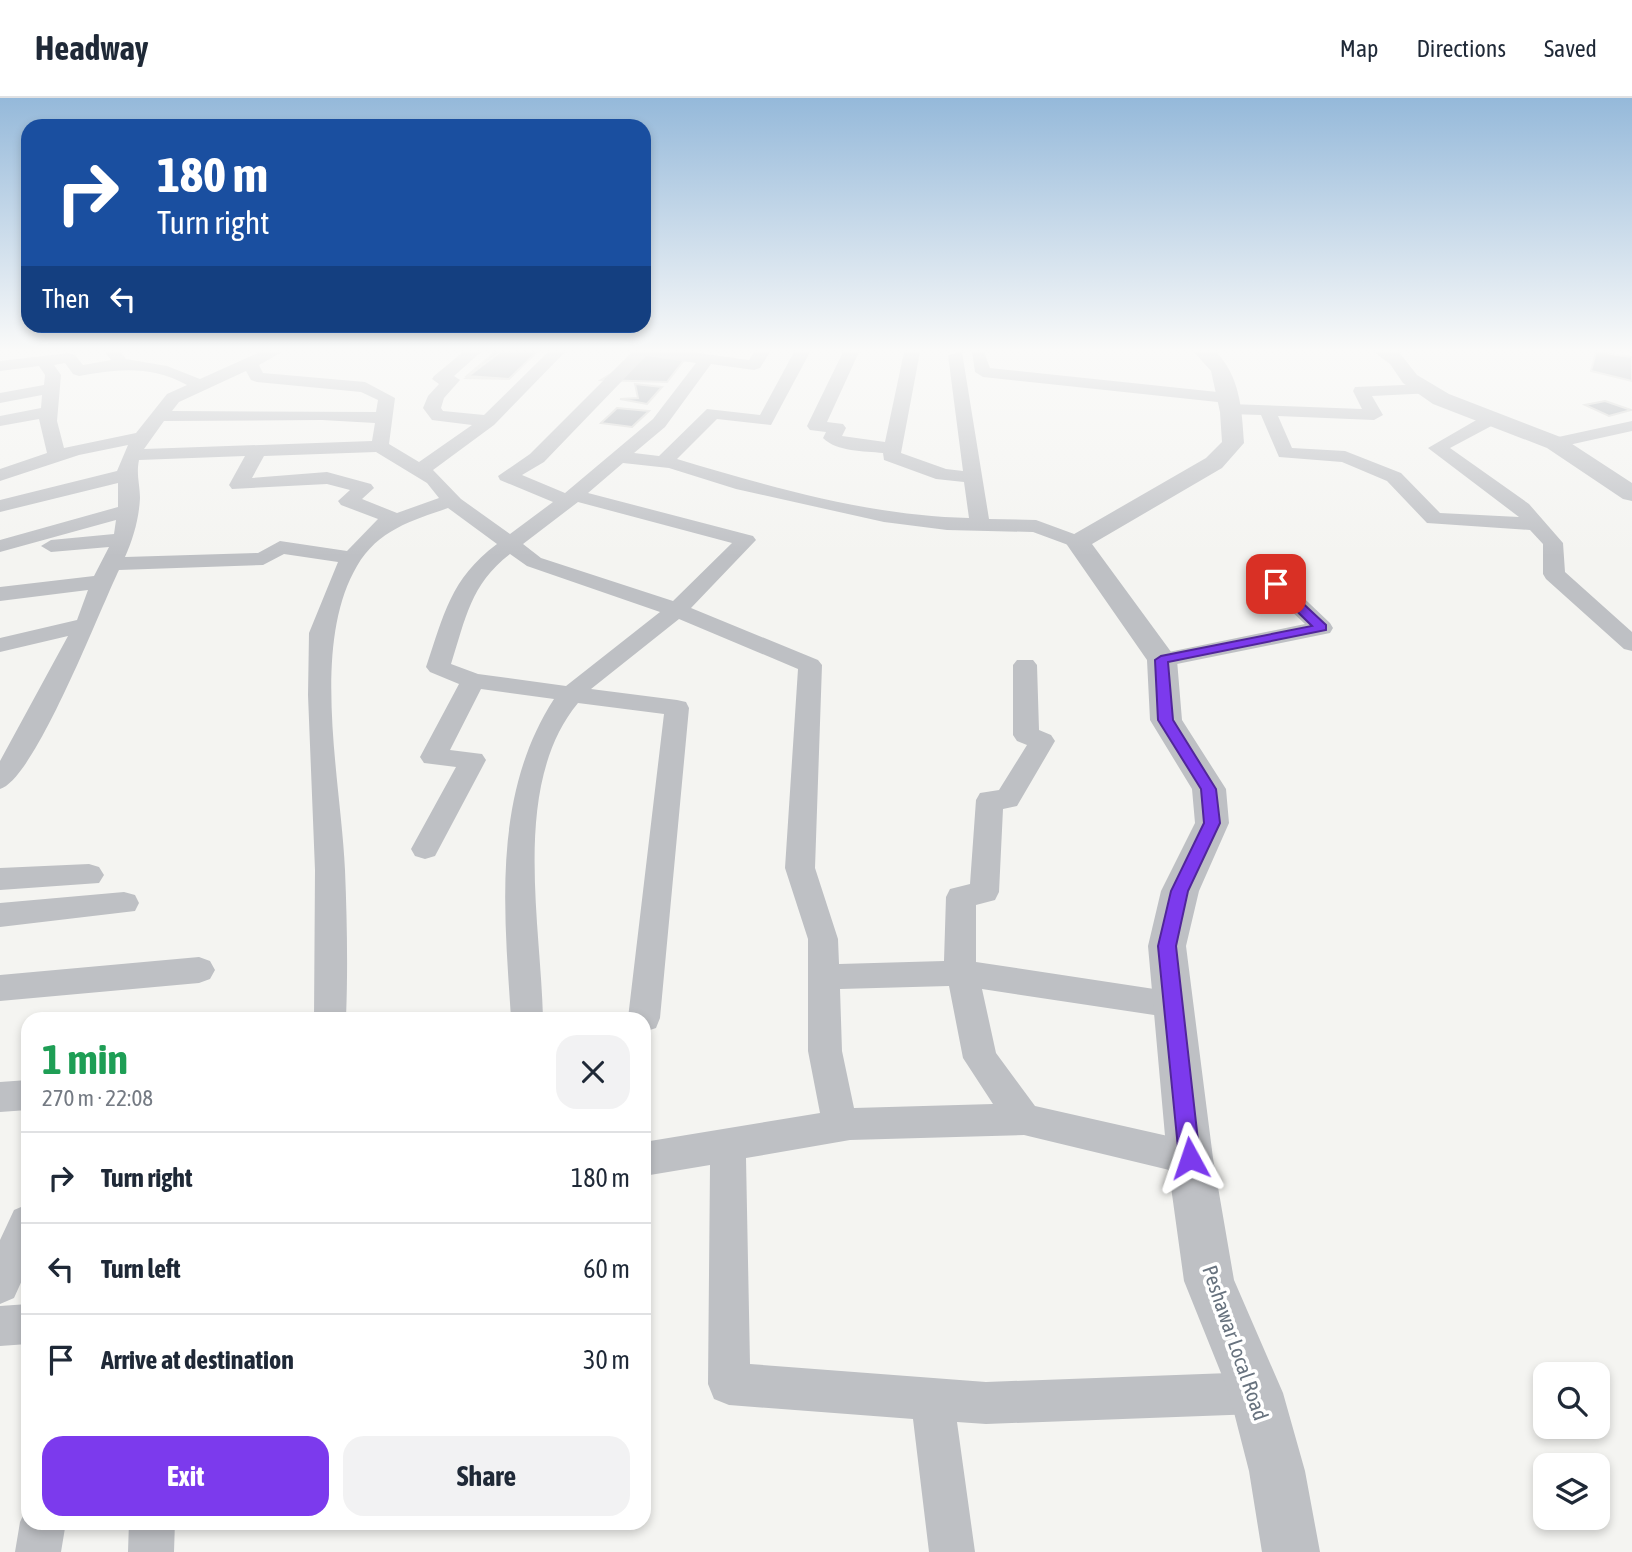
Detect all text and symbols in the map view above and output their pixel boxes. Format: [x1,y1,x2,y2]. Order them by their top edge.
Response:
text: Headway [35,29,148,67]
text: Map [1340,35,1378,62]
text: Directions [1416,35,1506,62]
text: Saved [1544,35,1597,62]
text: 180 m [157,146,268,202]
icon: right [42,147,133,238]
text: Turn right [157,204,270,241]
icon: left [104,280,142,318]
text: Then [42,284,90,314]
pin [1246,554,1306,614]
icon: arrive [1257,565,1295,603]
text: 1 min [42,1035,128,1083]
button: close [556,1035,630,1109]
text: 270 m · 22:08 [42,1085,153,1111]
position arrow [1153,1121,1227,1195]
icon: right [42,1159,80,1197]
text: Turn right [101,1163,192,1193]
text: 180 m [571,1163,630,1193]
icon: left [42,1250,80,1288]
text: Turn left [101,1254,181,1284]
text: 60 m [583,1254,630,1284]
street label: Peshawar Local Road [1198,1262,1274,1423]
icon: arrive [42,1341,80,1379]
text: Arrive at destination [101,1345,294,1375]
text: 30 m [583,1345,630,1375]
map controls [1533,1362,1610,1530]
button: search [1533,1362,1610,1439]
button: Exit [42,1436,329,1516]
button: Share [343,1436,630,1516]
button: layers [1533,1453,1610,1530]

